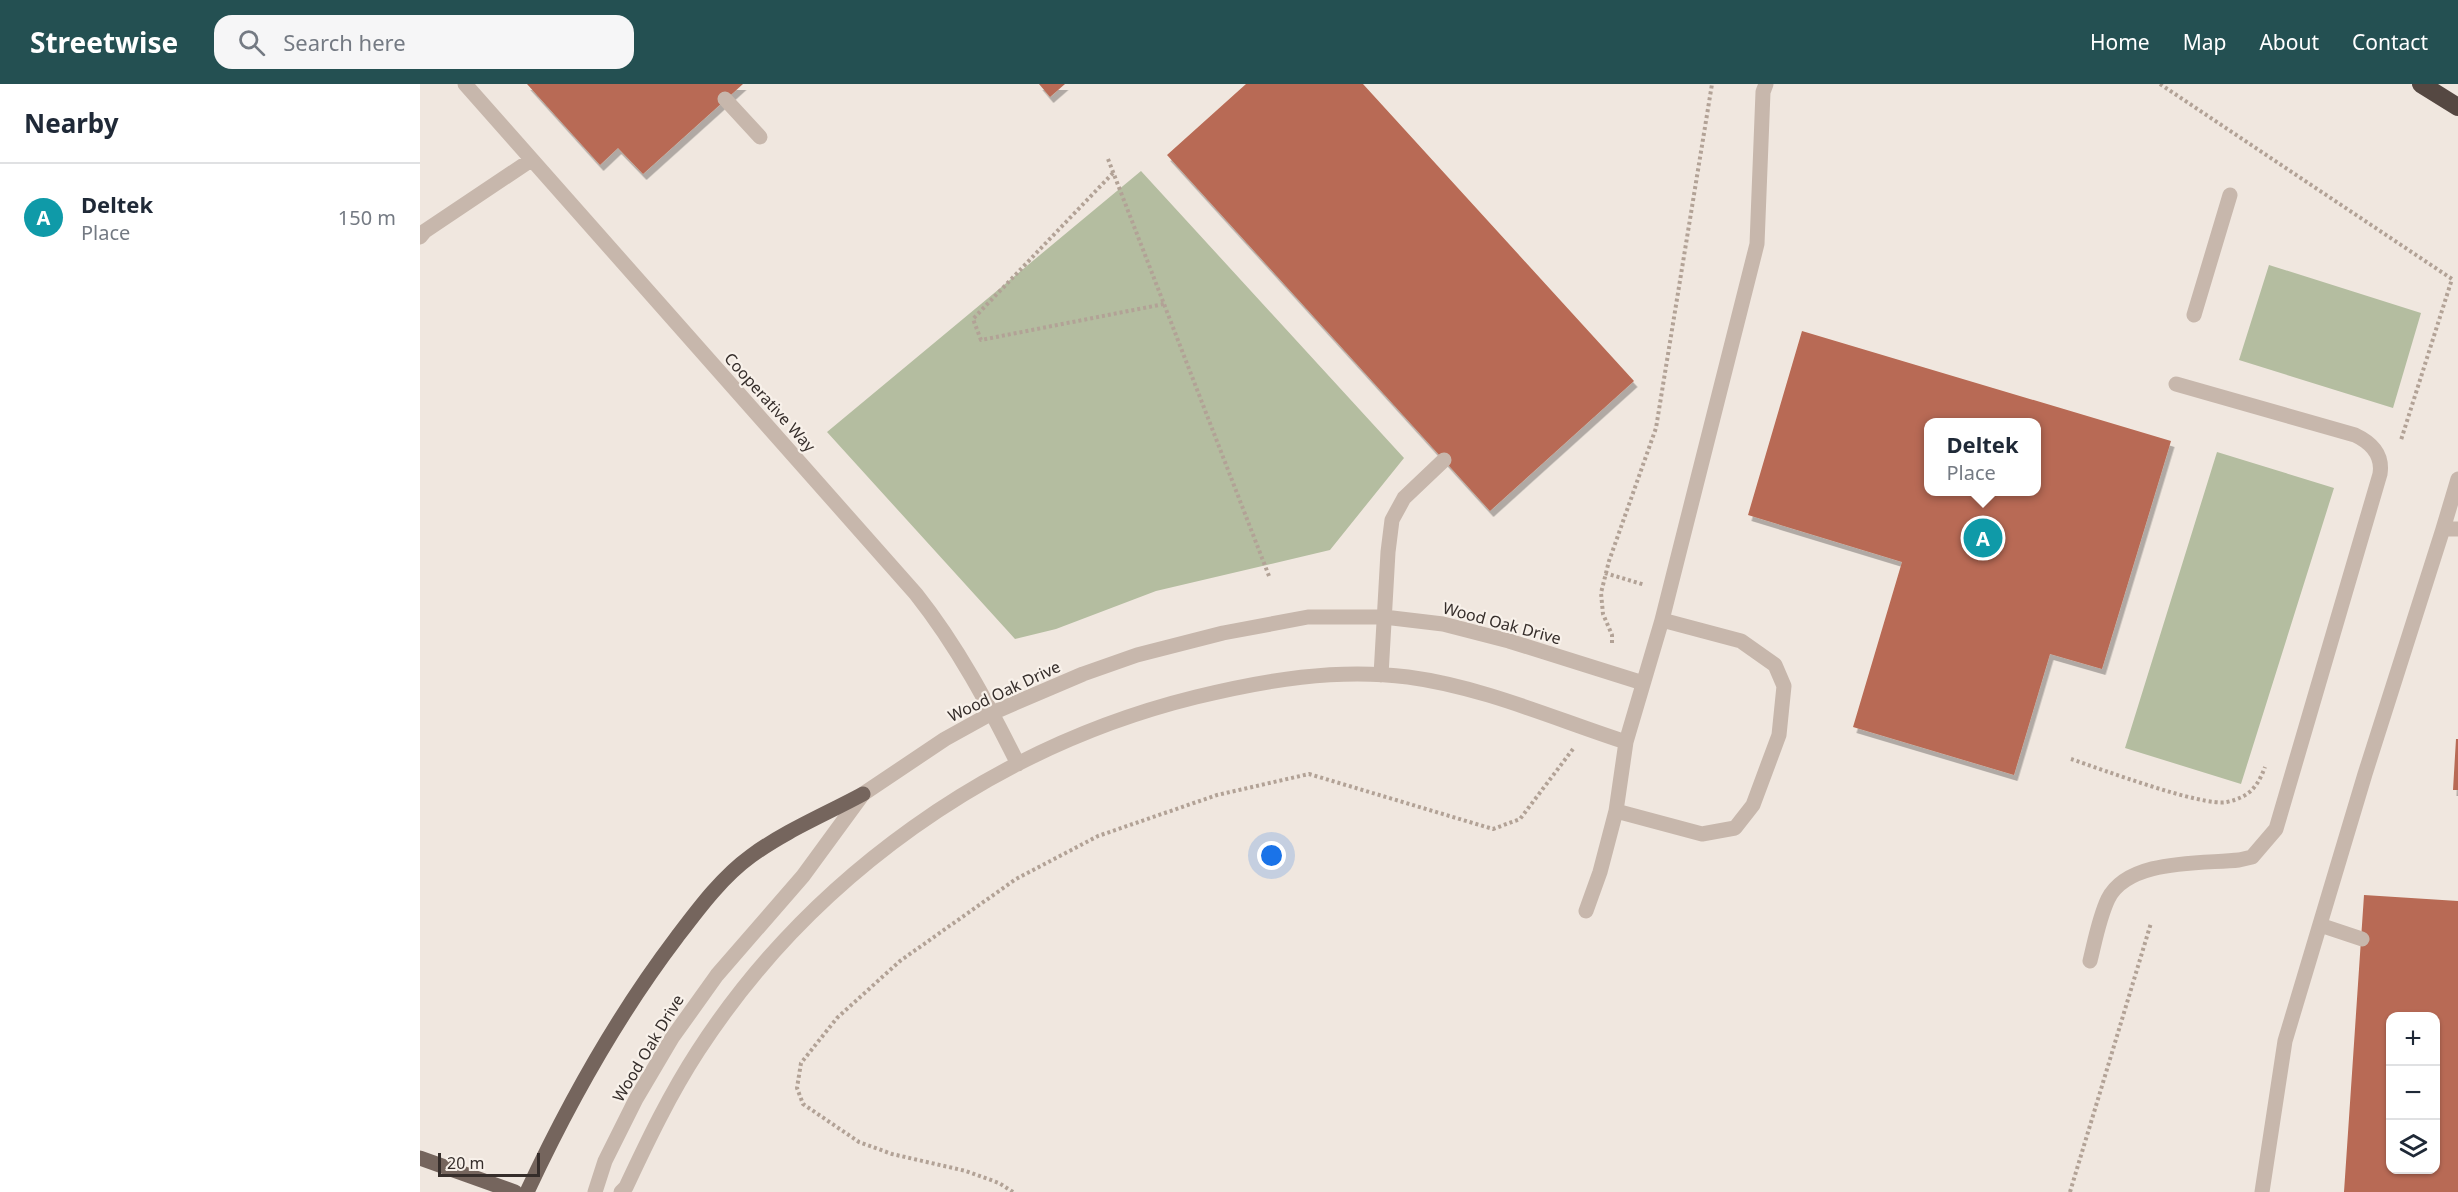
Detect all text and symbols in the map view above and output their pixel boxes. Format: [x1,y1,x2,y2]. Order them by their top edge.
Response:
search box [214,15,634,69]
text: Streetwise [30,23,178,61]
icon: search [235,26,268,59]
text: Search here [283,27,406,57]
text: Home [2090,28,2150,56]
text: Map [2183,28,2226,56]
text: About [2259,28,2319,56]
text: Contact [2352,28,2428,56]
text: Nearby [24,105,119,141]
text: Deltek [81,189,153,219]
text: A [37,204,50,231]
text: 150 m [338,204,396,231]
text: Place [81,219,130,246]
street label: Cooperative Way [719,348,821,457]
popup [1924,418,2041,496]
text: Deltek [1946,429,2019,459]
text: Place [1946,459,1996,486]
pin: A [1964,516,2002,560]
street label: Wood Oak Drive [1440,597,1564,649]
street label: Wood Oak Drive [944,655,1064,727]
your location [1257,841,1286,870]
street label: Wood Oak Drive [607,990,689,1106]
map controls [2386,1012,2440,1174]
button: + [2386,1012,2440,1066]
button: − [2386,1066,2440,1120]
button: layers [2386,1120,2440,1174]
scale bar [438,1150,540,1178]
text: 20 m [447,1152,484,1174]

